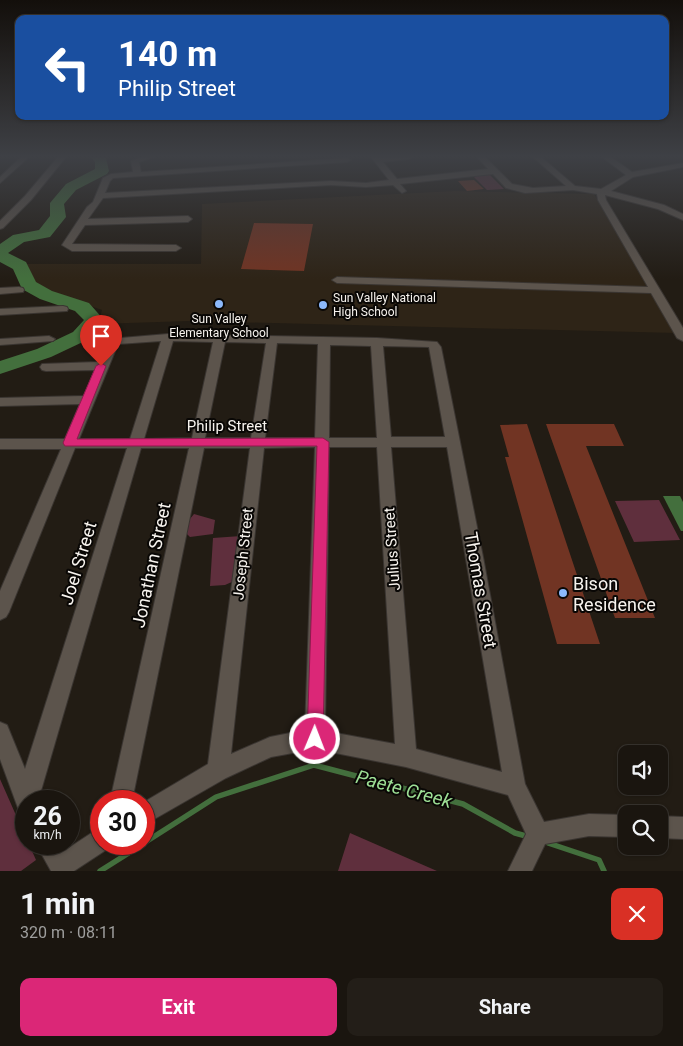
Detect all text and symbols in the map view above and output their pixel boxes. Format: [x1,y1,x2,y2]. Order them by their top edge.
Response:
text: 140 m [118,34,217,75]
icon: left [35,35,100,100]
text: Philip Street [118,76,236,101]
place label: Sun Valley National High School [333,291,436,319]
marker: Sun Valley Elementary School [213,298,225,310]
marker: Sun Valley National High School [317,299,329,311]
place label: Sun Valley Elementary School [169,312,269,340]
pin [80,315,122,366]
icon: arrive [87,322,115,350]
street label: Philip Street [187,417,267,435]
street label: Jonathan Street [127,500,175,630]
street label: Joseph Street [229,507,257,601]
street label: Julius Street [380,507,404,591]
street label: Joel Street [55,519,101,607]
street label: Thomas Street [460,530,502,650]
place label: Bison Residence [573,573,656,615]
marker: Bison Residence [557,587,569,599]
position arrow [288,712,340,764]
map controls [618,745,668,855]
button: sound [618,745,668,795]
water label: Paete Creek [353,765,455,813]
speed limit sign: 30 [90,790,155,855]
text: 26 [33,802,62,831]
button: search [618,805,668,855]
text: km/h [33,828,62,842]
text: 1 min [20,886,95,921]
button: close [611,888,663,940]
text: 320 m · 08:11 [20,923,117,942]
button: Exit [20,978,337,1036]
button: Share [347,978,663,1036]

